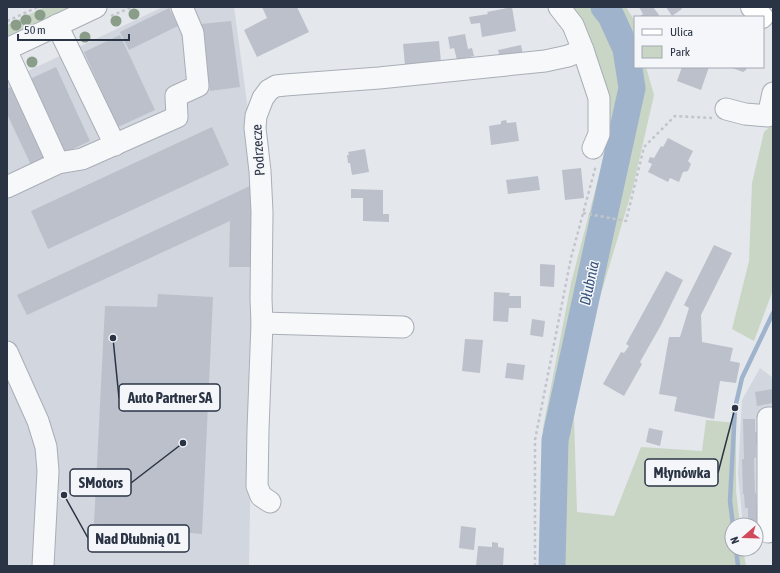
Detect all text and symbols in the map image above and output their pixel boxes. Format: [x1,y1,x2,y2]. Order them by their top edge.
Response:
scale bar [18,16,129,42]
legend [634,16,764,68]
text: 50 m [24,23,46,37]
text: Ulica [670,25,693,39]
text: Park [670,45,691,59]
street label: Podrzecze [248,124,268,176]
water label: Dłubnia [576,259,602,307]
callout: Auto Partner SA [119,384,220,411]
text: Auto Partner SA [127,389,213,406]
callout: Młynówka [645,459,718,486]
text: Młynówka [654,464,710,481]
callout: SMotors [70,469,131,496]
text: SMotors [79,474,124,491]
north arrow [724,517,764,557]
callout: Nad Dłubnią 01 [88,525,189,552]
text: Nad Dłubnią 01 [95,530,181,547]
text: N [728,535,741,546]

